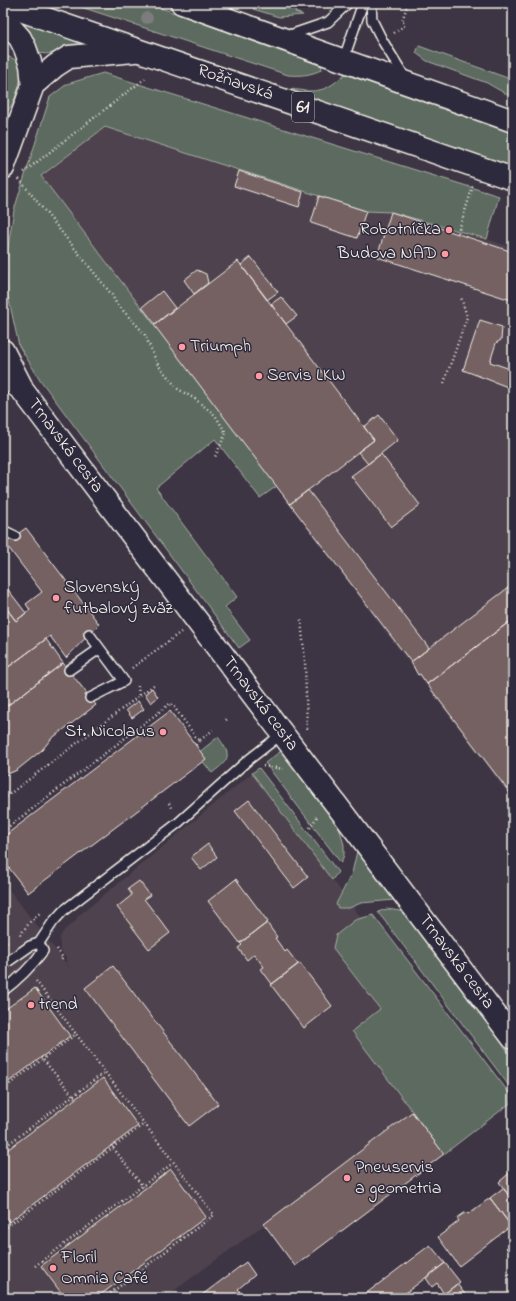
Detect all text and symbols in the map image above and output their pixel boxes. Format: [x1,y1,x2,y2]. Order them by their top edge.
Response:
street label: Rožňavská [194,58,276,108]
road number: 61 [292,92,314,122]
place label: Robotníčka [360,217,441,243]
marker: Robotníčka [444,225,454,235]
place label: Budova NAD [337,241,437,267]
marker: Budova NAD [440,249,450,259]
place label: Triumph [190,334,251,360]
marker: Triumph [177,342,187,352]
place label: Servis LKW [267,363,345,389]
marker: Servis LKW [254,371,264,381]
street label: Trnavská cesta [21,393,109,499]
place label: Slovenský futbalový zväz [64,575,173,622]
marker: Slovenský futbalový zväz [51,593,61,603]
street label: Trnavská cesta [216,651,304,757]
place label: St. Nicolaus [65,719,155,745]
marker: St. Nicolaus [158,727,168,737]
street label: Trnavská cesta [412,909,500,1015]
place label: trend [39,992,78,1018]
marker: trend [26,1000,36,1010]
place label: Pneuservis a geometria [355,1155,441,1203]
marker: Pneuservis a geometria [342,1173,352,1183]
place label: Floril Omnia Café [60,1245,149,1292]
marker: Floril Omnia Café [48,1263,58,1273]

